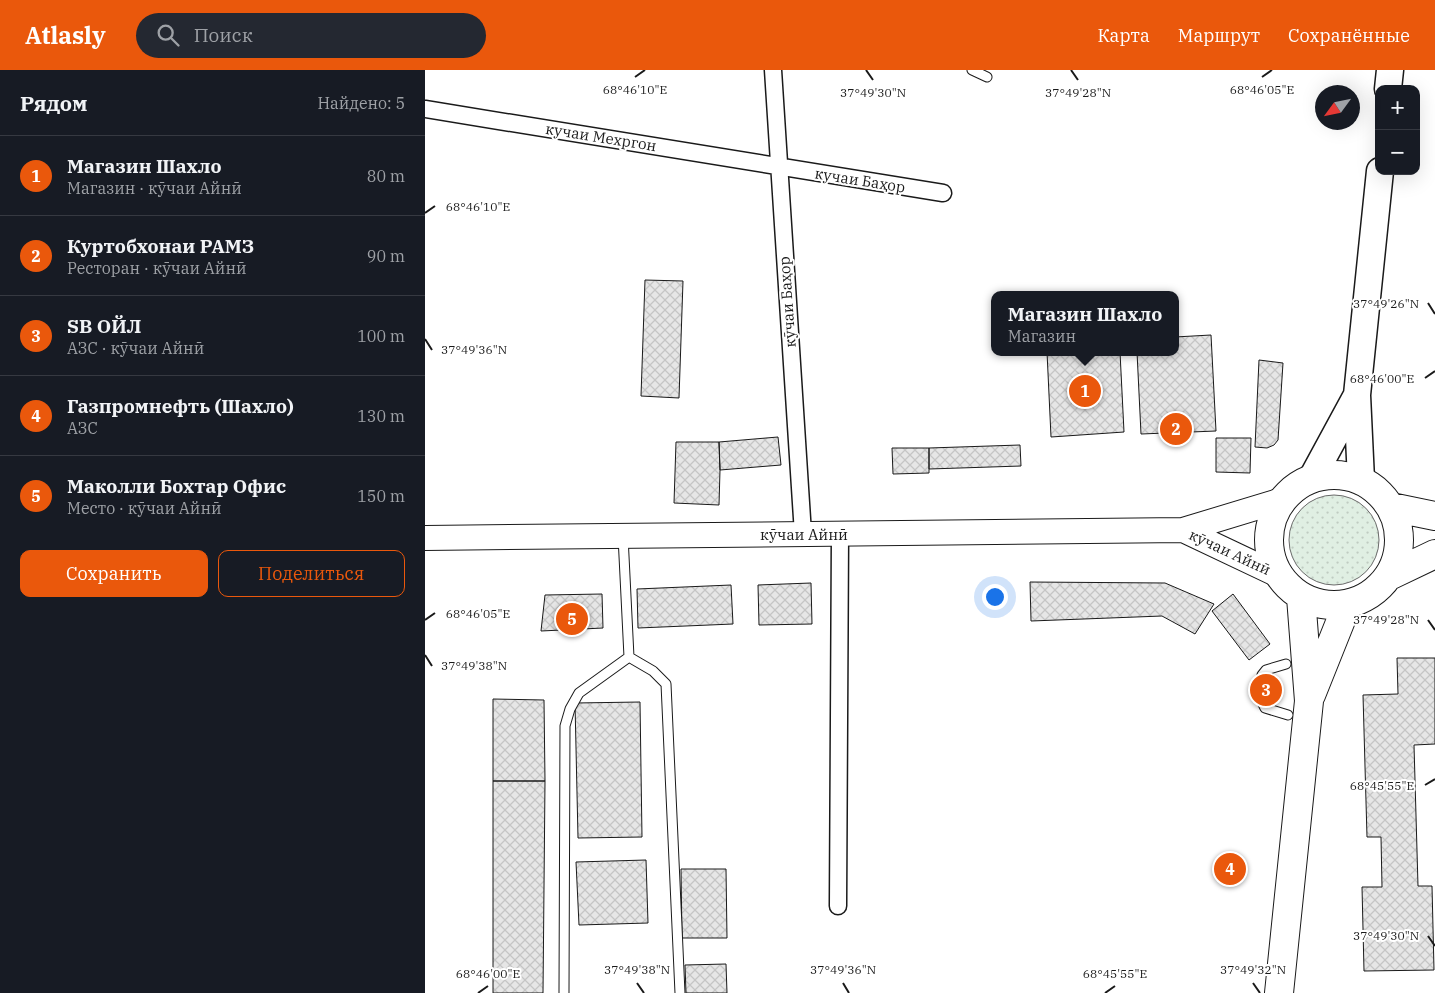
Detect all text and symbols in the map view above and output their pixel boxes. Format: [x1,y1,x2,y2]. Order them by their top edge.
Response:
search box [136,13,486,58]
text: Atlasly [25,19,106,51]
icon: search [154,21,182,49]
text: Поиск [194,23,253,47]
text: Карта [1097,24,1150,47]
text: Маршрут [1178,24,1260,47]
text: Сохранённые [1288,24,1410,47]
text: 68°46'10"E [603,82,667,97]
text: 68°46'05"E [1230,82,1294,97]
text: 37°49'30"N [840,85,906,100]
text: 37°49'28"N [1045,85,1111,100]
north arrow [1315,85,1360,130]
map controls [1375,85,1420,175]
button: + [1375,85,1420,130]
text: Рядом [20,89,88,117]
text: Найдено: 5 [317,93,405,113]
street label: кучаи Мехргон [544,119,658,155]
button: − [1375,130,1420,175]
text: Магазин Шахло [67,154,222,178]
street label: кучаи Баҳор [813,163,907,197]
text: 1 [31,166,41,186]
text: 80 m [367,166,405,186]
text: Магазин · кӯчаи Айнӣ [67,178,242,198]
text: 68°46'10"E [446,199,510,214]
text: Куртобхонаи РАМЗ [67,234,254,258]
text: 2 [31,246,41,266]
text: 90 m [367,246,405,266]
street label: кӯчаи Баҳор [774,256,800,348]
text: Ресторан · кӯчаи Айнӣ [67,258,247,278]
popup [991,291,1179,356]
text: 37°49'26"N [1353,296,1419,311]
text: Магазин Шахло [1008,302,1162,326]
text: SB ОЙЛ [67,314,141,338]
text: 3 [31,326,41,346]
text: 100 m [357,326,405,346]
text: Магазин [1008,326,1076,346]
text: АЗС · кӯчаи Айнӣ [67,338,204,358]
text: 37°49'36"N [441,342,507,357]
text: 68°46'00"E [1350,371,1414,386]
pin: 1 [1069,372,1101,410]
text: Газпромнефть (Шахло) [67,394,294,418]
text: 4 [31,406,41,426]
text: 130 m [357,406,405,426]
pin: 2 [1160,410,1192,448]
text: АЗС [67,418,98,438]
text: Маколли Бохтар Офис [67,474,286,498]
text: 5 [31,486,41,506]
text: 150 m [357,486,405,506]
text: Место · кӯчаи Айнӣ [67,498,222,518]
street label: кӯчаи Айнӣ [760,525,848,544]
street label: кӯчаи Айнӣ [1186,525,1274,579]
button: Сохранить [20,550,208,597]
button: Поделиться [218,550,405,597]
your location [982,584,1008,610]
pin: 5 [556,600,588,638]
text: 68°46'05"E [446,606,510,621]
text: 37°49'28"N [1353,612,1419,627]
text: 37°49'38"N [441,658,507,673]
pin: 3 [1250,671,1282,709]
text: 68°45'55"E [1350,778,1414,793]
pin: 4 [1214,850,1246,888]
text: 37°49'30"N [1353,928,1419,943]
text: 37°49'38"N [604,962,670,977]
text: 37°49'36"N [810,962,876,977]
text: 37°49'32"N [1220,962,1286,977]
text: 68°46'00"E [456,966,520,981]
text: 68°45'55"E [1083,966,1147,981]

